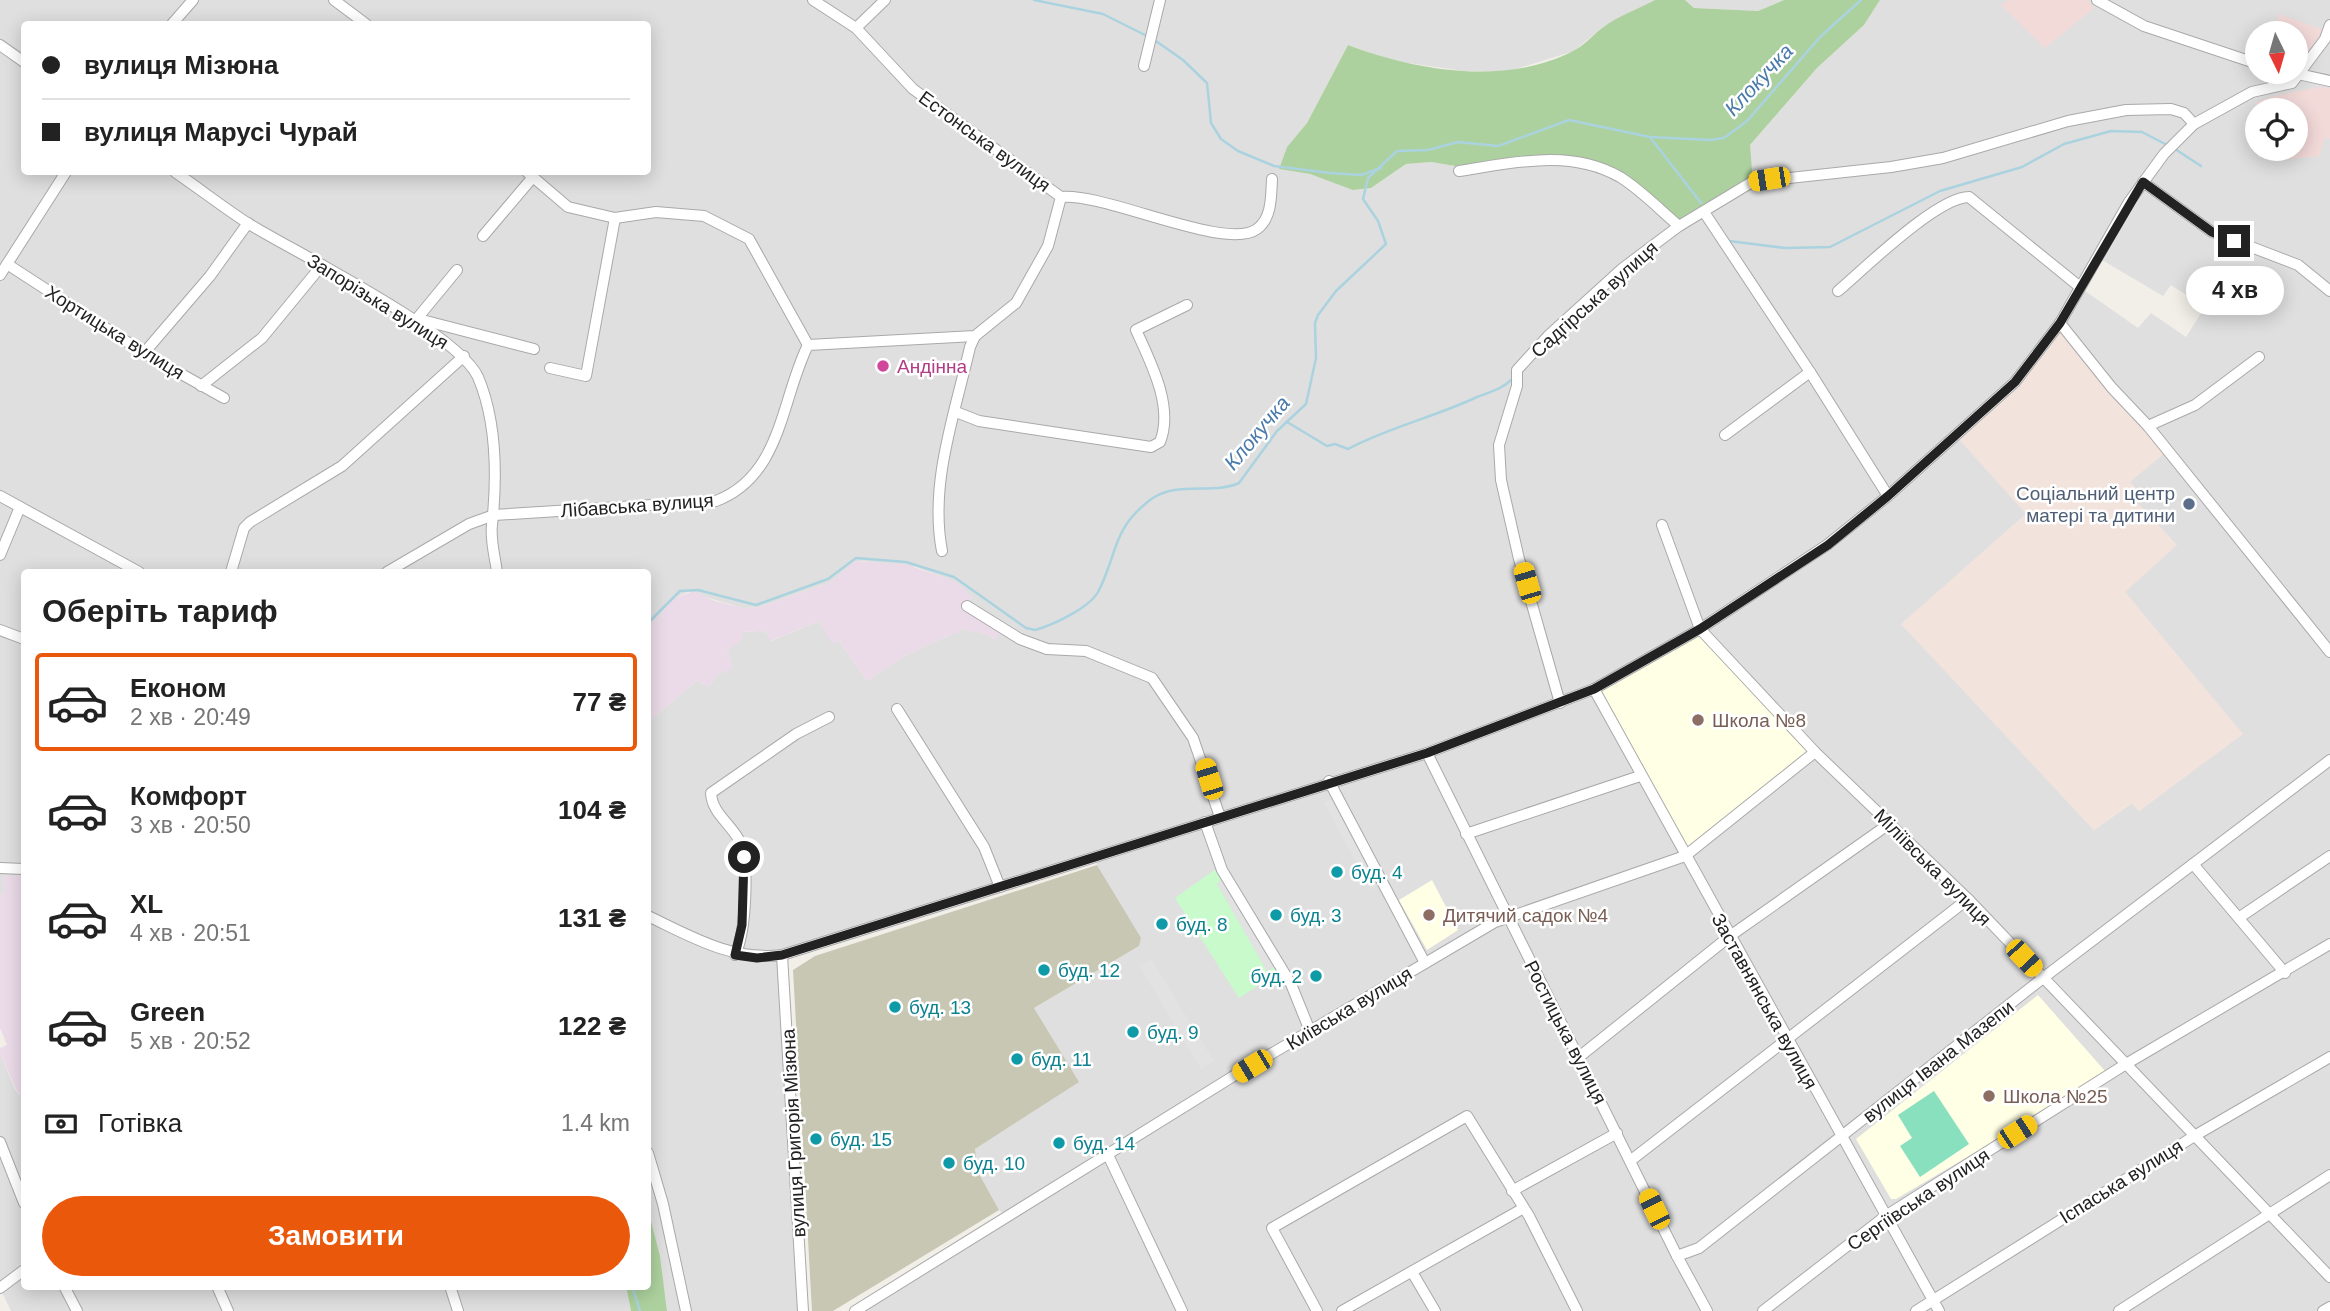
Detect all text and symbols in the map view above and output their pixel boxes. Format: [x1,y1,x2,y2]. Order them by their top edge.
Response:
north arrow [2245,21,2308,84]
map controls [2245,21,2308,161]
water label: Клокучка [1720,39,1797,120]
text: вулиця Мізюна [84,50,279,80]
street label: Естонська вулиця [915,87,1054,196]
button: locate [2245,98,2308,161]
text: вулиця Марусі Чурай [84,117,358,147]
car [1747,165,1792,193]
route end [2218,225,2250,257]
street label: Садгірська вулиця [1527,237,1662,362]
street label: Запорізька вулиця [303,249,452,353]
callout: 4 хв [2185,266,2283,314]
text: 4 хв [2212,277,2258,303]
street label: Хортицька вулиця [42,281,188,384]
place label: Андінна [897,356,967,377]
marker: Андінна [875,358,891,374]
water label: Клокучка [1219,391,1294,474]
place label: Соціальний центр матері та дитини [2016,483,2175,526]
street label: Лібавська вулиця [560,490,714,521]
marker: Соціальний центр матері та дитини [2181,496,2197,512]
car [1512,560,1543,606]
text: Оберіть тариф [42,593,278,629]
icon: car [46,671,109,734]
text: Економ [130,673,226,703]
text: 77 ₴ [573,687,626,717]
text: 2 хв · 20:49 [130,704,251,730]
place label: Школа №8 [1712,710,1806,731]
marker: Школа №8 [1690,712,1706,728]
car [1193,756,1226,802]
icon: car [46,779,109,842]
text: Комфорт [130,781,247,811]
text: 104 ₴ [558,795,626,825]
street label: Міліївська вулиця [1870,805,1995,930]
text: 3 хв · 20:50 [130,812,251,838]
route start [728,841,760,873]
place label: буд. 4 [1351,862,1403,883]
marker: буд. 4 [1329,864,1345,880]
icon: car [46,887,109,950]
text: XL [130,889,163,919]
text: 131 ₴ [558,903,626,933]
place label: буд. 3 [1290,905,1342,926]
place label: Дитячий садок №4 [1443,905,1609,926]
marker: буд. 3 [1268,907,1284,923]
marker: Дитячий садок №4 [1421,907,1437,923]
street label: Заставнянська вулиця [1707,910,1822,1093]
place label: буд. 8 [1176,914,1228,935]
marker: буд. 8 [1154,916,1170,932]
text: 4 хв · 20:51 [130,920,251,946]
car [2002,935,2047,981]
street label: Ростицька вулиця [1520,957,1611,1107]
place label: буд. 12 [1058,960,1120,981]
marker: буд. 12 [1036,962,1052,978]
street label: Київська вулиця [1283,963,1416,1054]
place label: буд. 2 [1250,966,1302,987]
marker: буд. 2 [1308,968,1324,984]
icon: car [46,995,109,1058]
street label: вулиця Івана Мазепи [1859,996,2018,1127]
text: Green [130,997,205,1027]
place label: буд. 13 [909,997,971,1018]
marker: буд. 13 [887,999,903,1015]
text: 122 ₴ [558,1011,626,1041]
place label: буд. 9 [1147,1022,1199,1043]
marker: буд. 9 [1125,1024,1141,1040]
text: 5 хв · 20:52 [130,1028,251,1054]
street label: вулиця Григорія Мізюна [778,1028,809,1238]
car [1229,1046,1276,1086]
place label: буд. 11 [1031,1049,1092,1070]
marker: буд. 11 [1009,1051,1025,1067]
place label: Школа №25 [2003,1086,2108,1107]
marker: Школа №25 [1981,1088,1997,1104]
icon: cash [42,1105,80,1143]
text: Готівка [98,1108,182,1138]
text: 1.4 km [561,1110,630,1136]
car [1994,1112,2041,1152]
place label: буд. 15 [830,1129,892,1150]
marker: буд. 15 [808,1131,824,1147]
place label: буд. 14 [1073,1133,1136,1154]
marker: буд. 14 [1051,1135,1067,1151]
street label: Іспаська вулиця [2056,1135,2187,1228]
street label: Сергіївська вулиця [1843,1144,1993,1255]
place label: буд. 10 [963,1153,1025,1174]
marker: буд. 10 [941,1155,957,1171]
car [1636,1186,1673,1232]
button: Замовити [42,1196,630,1276]

